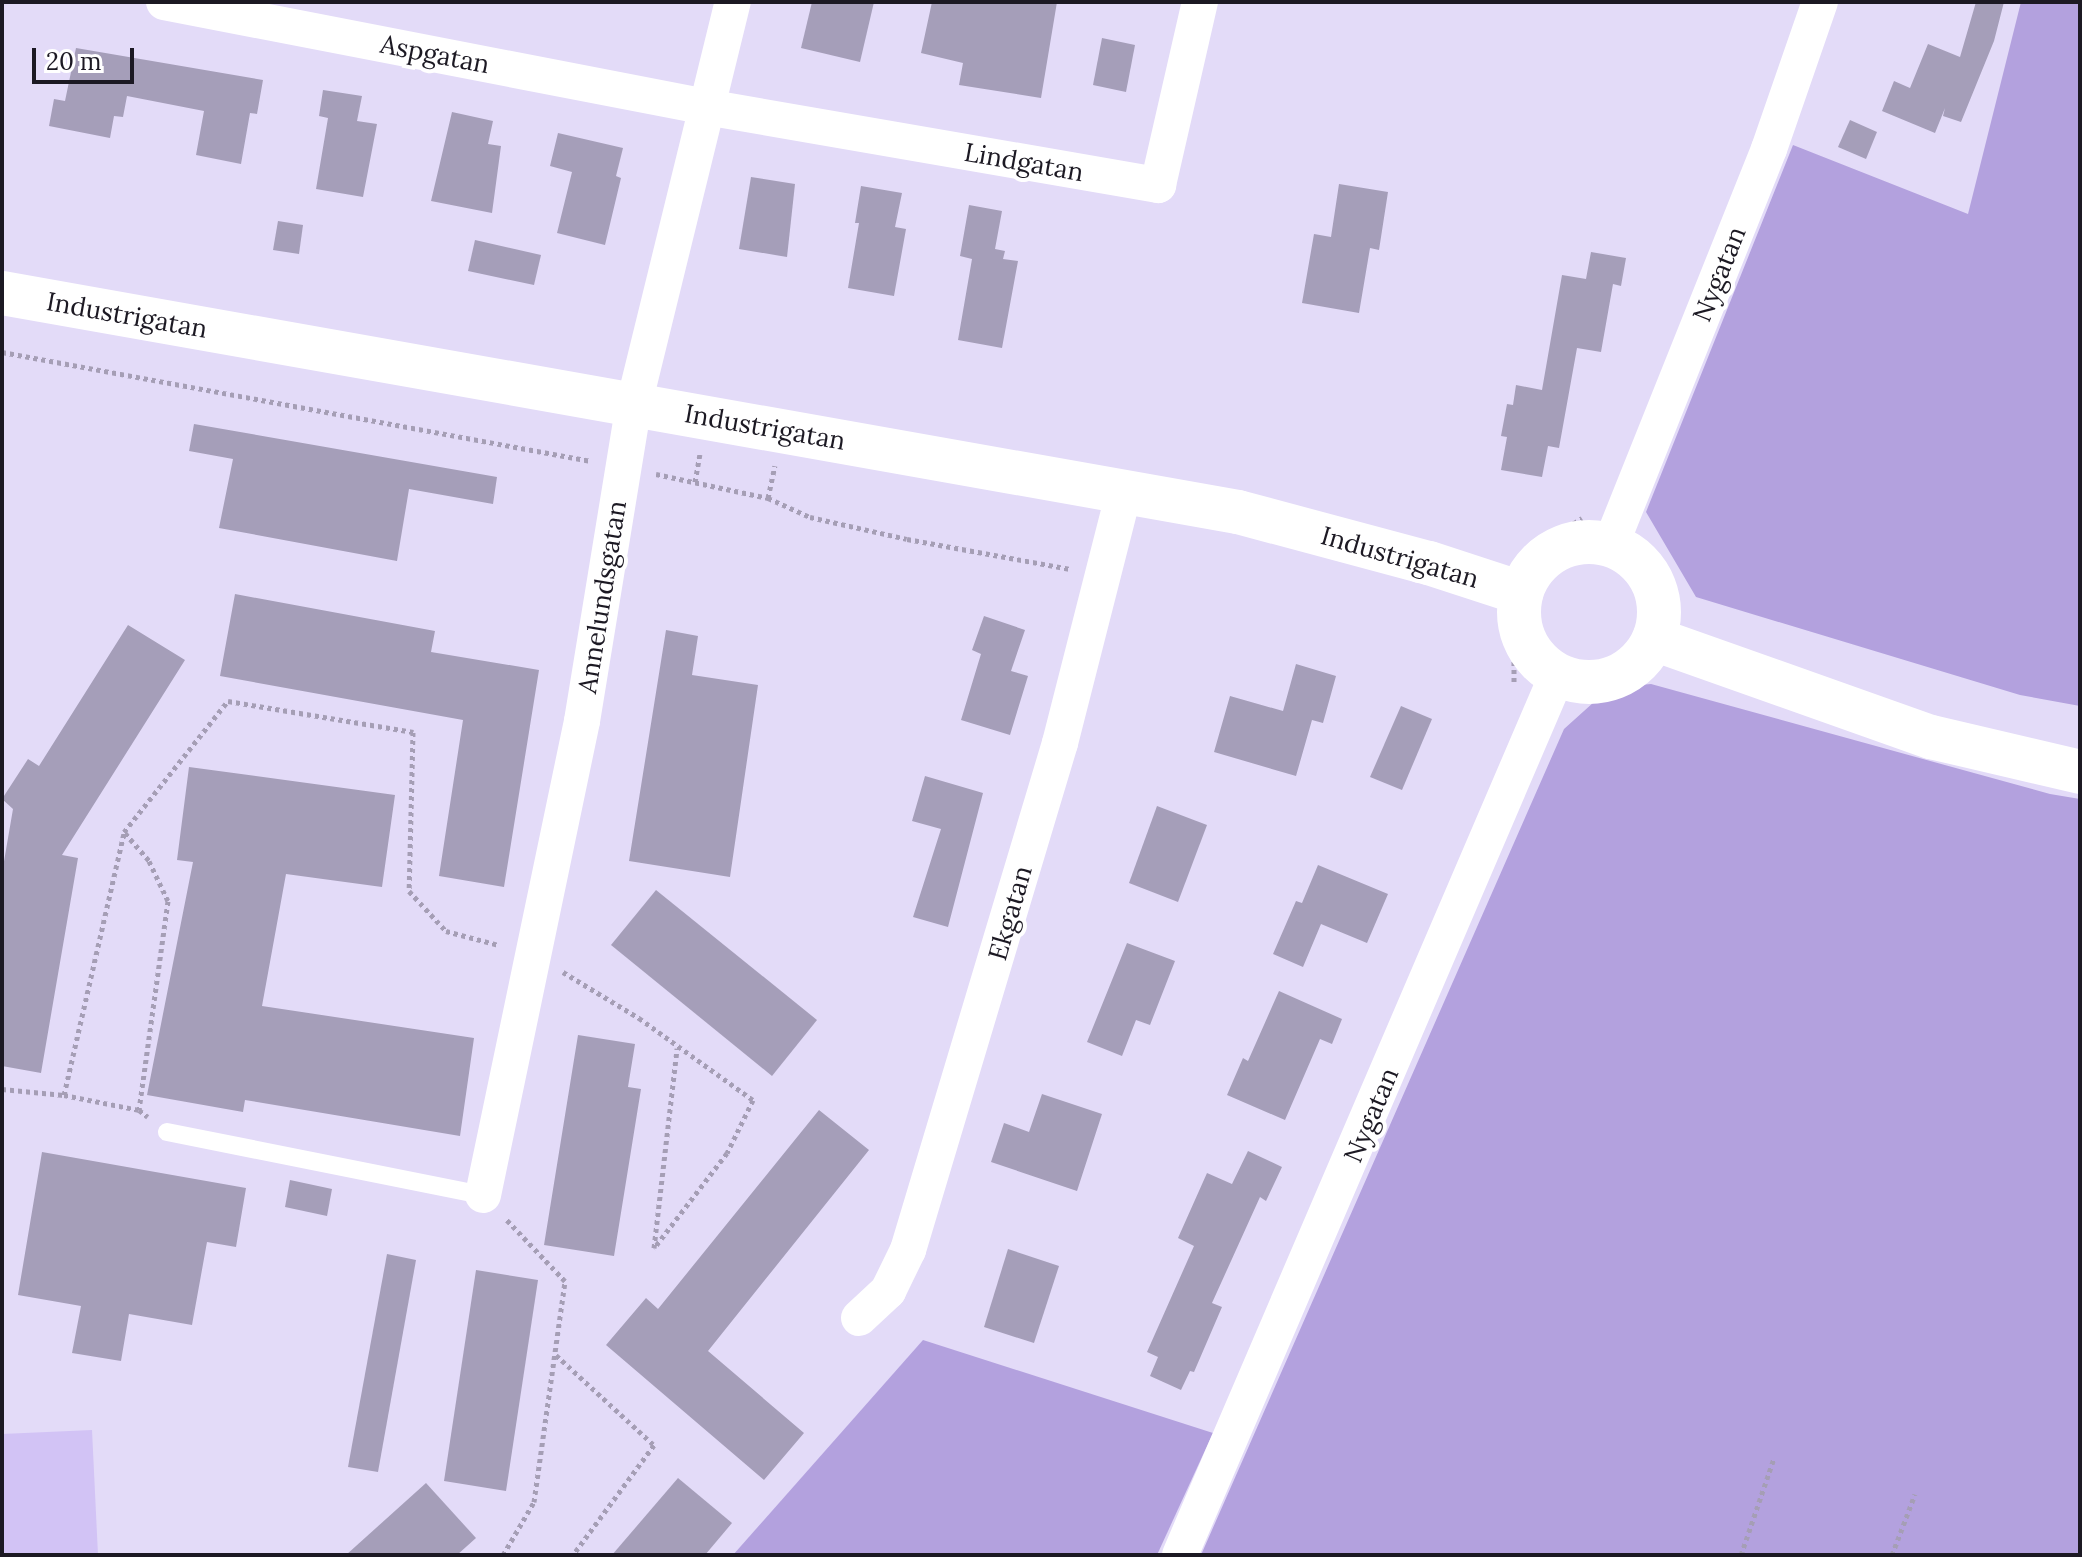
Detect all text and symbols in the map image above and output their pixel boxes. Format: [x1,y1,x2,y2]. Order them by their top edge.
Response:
street label: Aspgatan [378,28,492,80]
scale bar [36,32,138,82]
text: 20 m [46,46,102,77]
street label: Lindgatan [962,136,1086,188]
street label: Nygatan [1686,222,1752,326]
street label: Industrigatan [44,285,210,345]
street label: Industrigatan [682,397,848,457]
street label: Annelundsgatan [571,498,633,696]
street label: Industrigatan [1317,520,1483,594]
street label: Ekgatan [982,862,1038,964]
street label: Nygatan [1337,1063,1405,1167]

